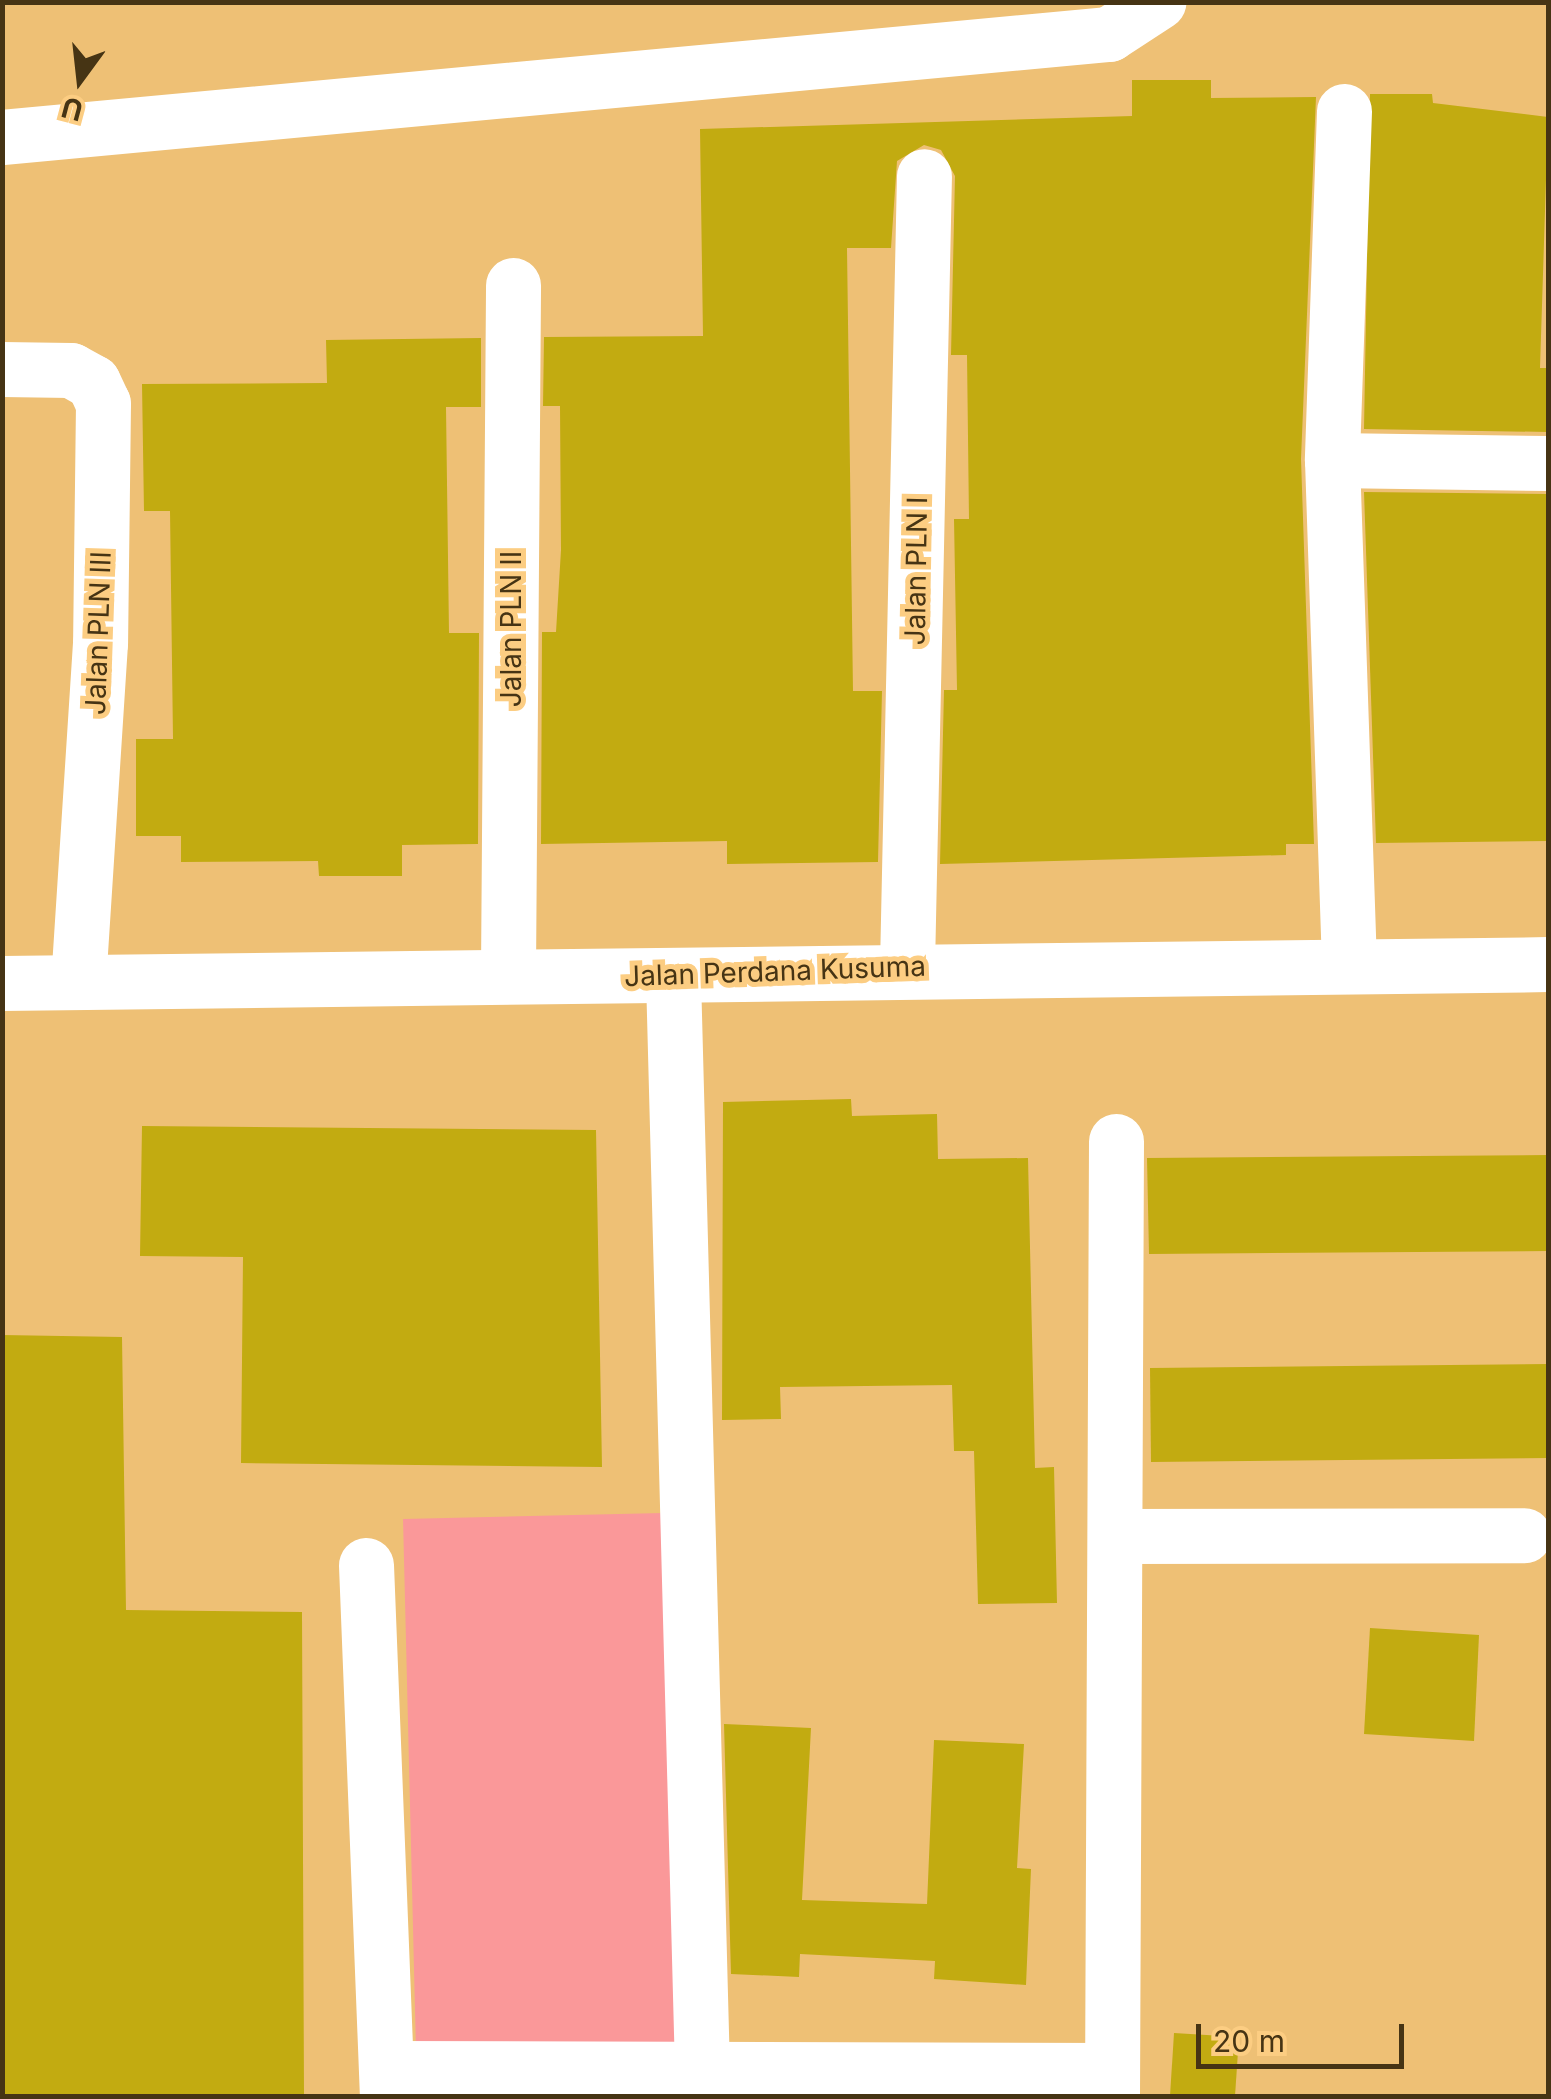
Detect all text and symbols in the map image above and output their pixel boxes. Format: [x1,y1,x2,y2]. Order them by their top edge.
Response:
north arrow [30,30,130,130]
text: U [58,90,87,128]
street label: Jalan PLN I [898,496,934,646]
street label: Jalan PLN III [78,551,118,715]
street label: Jalan PLN II [494,551,528,707]
street label: Jalan Perdana Kusuma [624,949,926,993]
scale bar [1201,2004,1408,2066]
text: 20 m [1213,2023,1285,2059]

